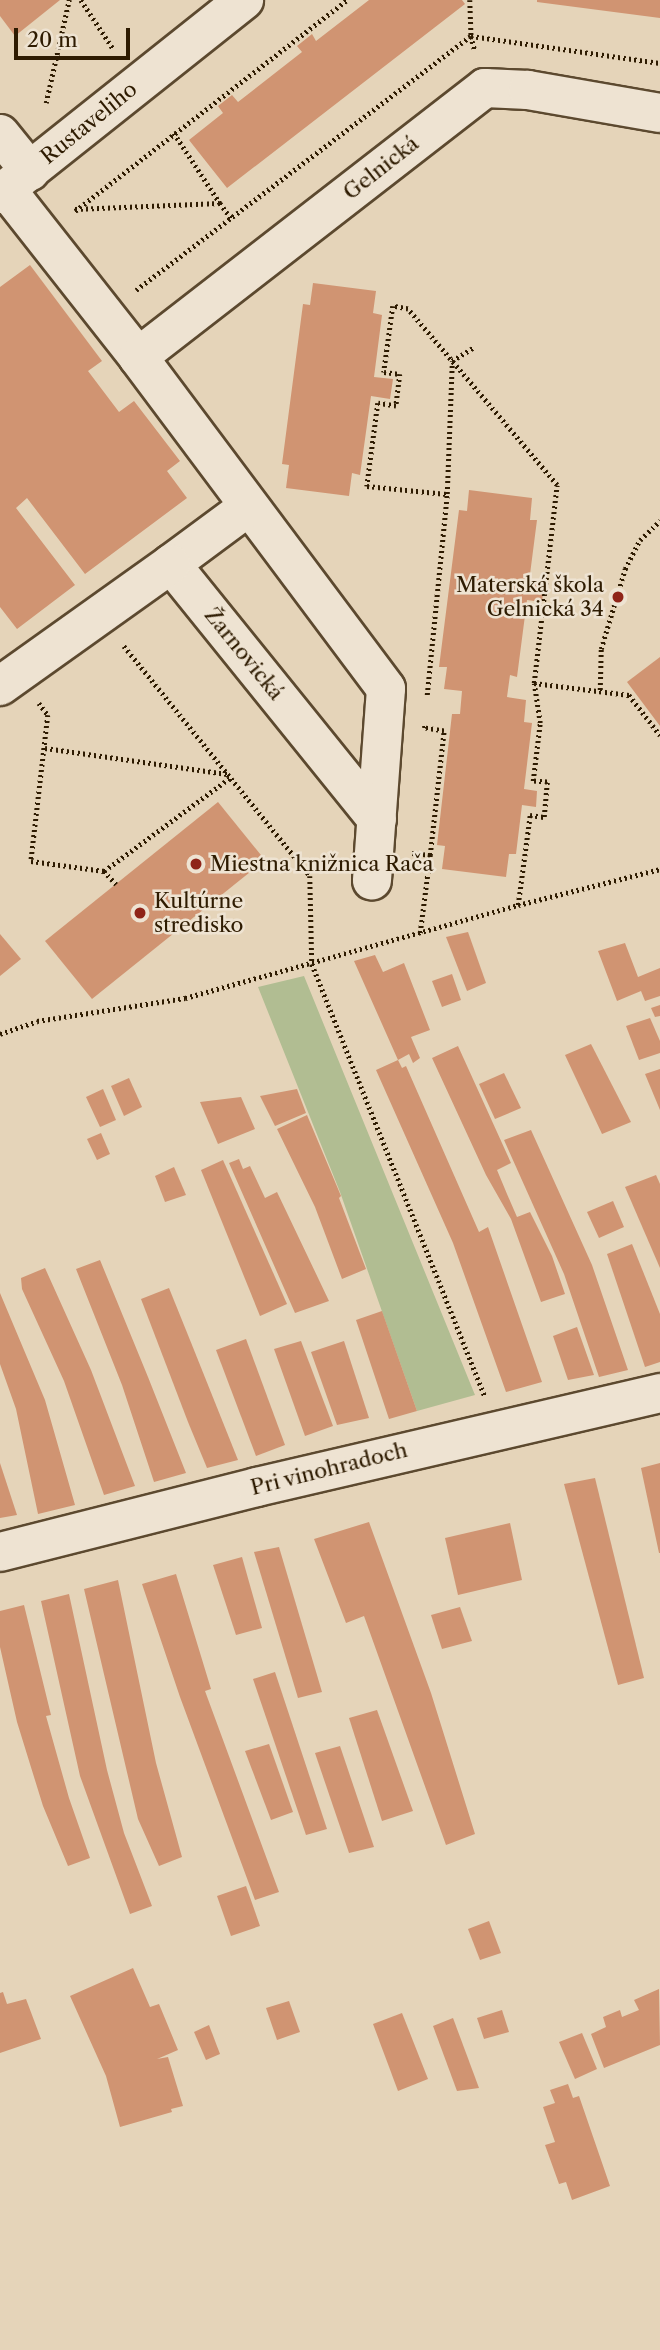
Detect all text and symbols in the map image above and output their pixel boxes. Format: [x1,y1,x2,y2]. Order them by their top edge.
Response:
scale bar [18,14,133,58]
text: 20 m [27,27,78,52]
street label: Rustaveliho [36,77,142,169]
street label: Gelnická [338,131,424,205]
place label: Materská škola Gelnická 34 [456,572,604,622]
marker: Materská škola Gelnická 34 [610,589,626,605]
street label: Žarnovická [199,603,289,705]
place label: Miestna knižnica Rača [210,851,434,877]
marker: Miestna knižnica Rača [188,856,204,872]
place label: Kultúrne stredisko [154,888,243,938]
marker: Kultúrne stredisko [132,905,148,921]
street label: Pri vinohradoch [248,1437,410,1501]

